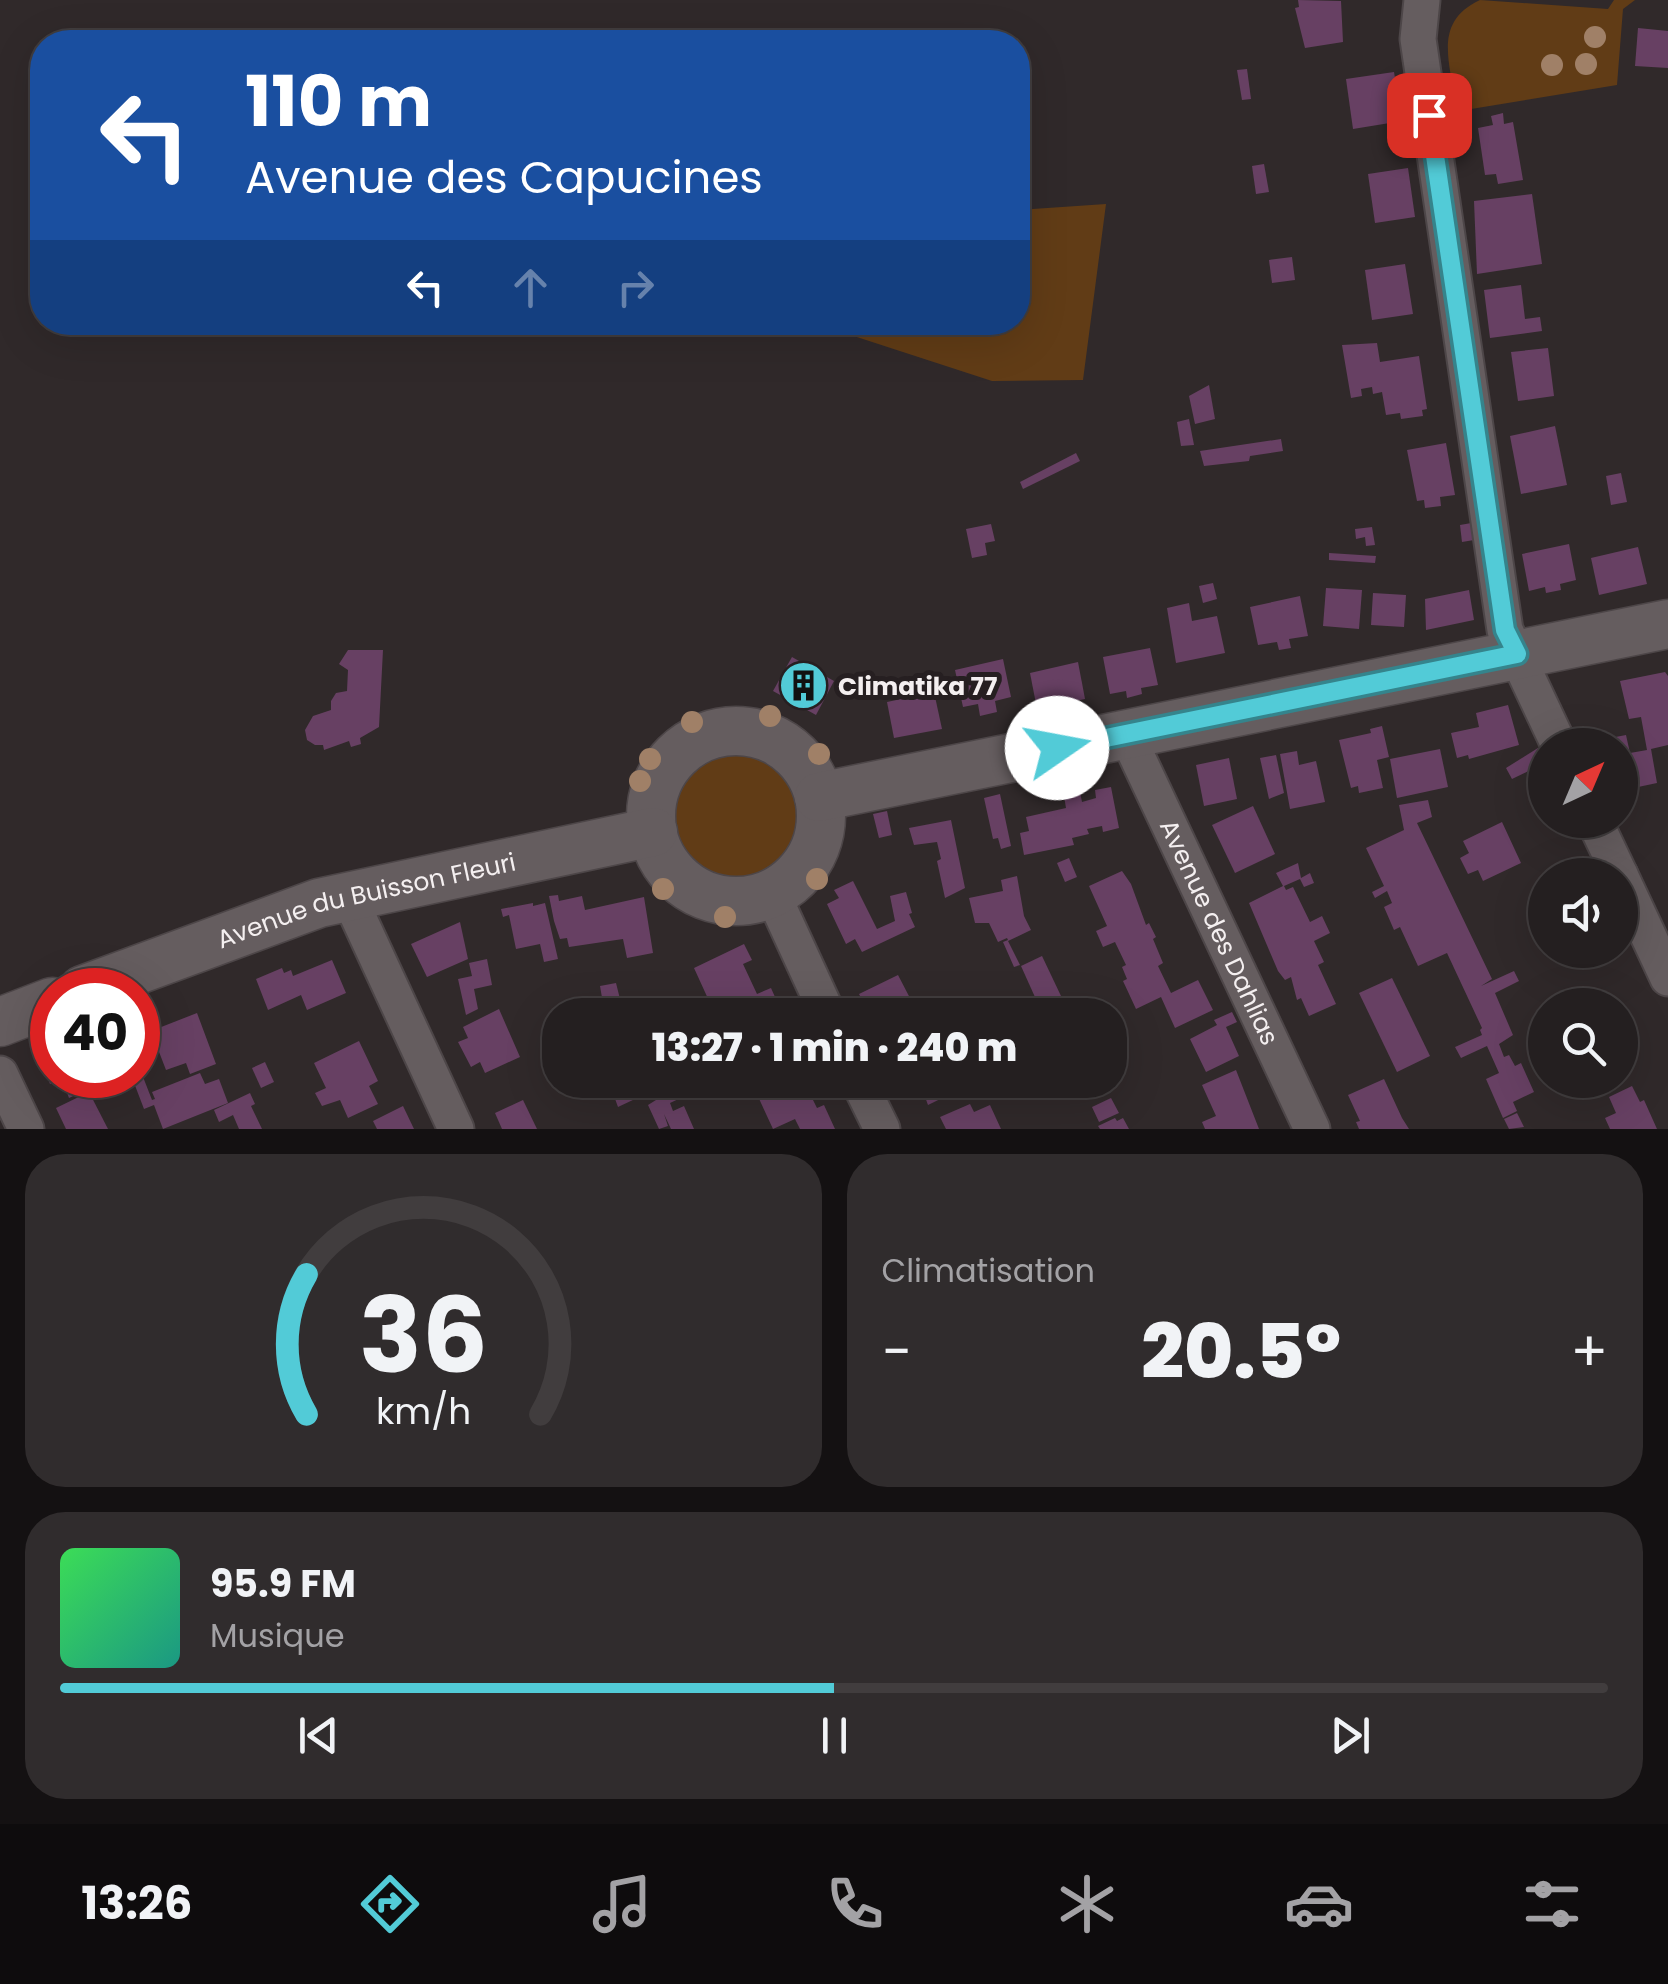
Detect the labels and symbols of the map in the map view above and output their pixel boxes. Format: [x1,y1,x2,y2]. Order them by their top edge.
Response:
pin [1387,73,1472,158]
building icon: Climatika 77 [777,660,829,712]
place label: Climatika 77 [838,669,997,704]
position arrow [1005,696,1109,800]
north arrow [1528,728,1638,838]
street label: Avenue des Dahlias [1151,813,1288,1051]
street label: Avenue du Buisson Fleuri [212,844,519,957]
speed limit sign: 40 [30,968,160,1098]

